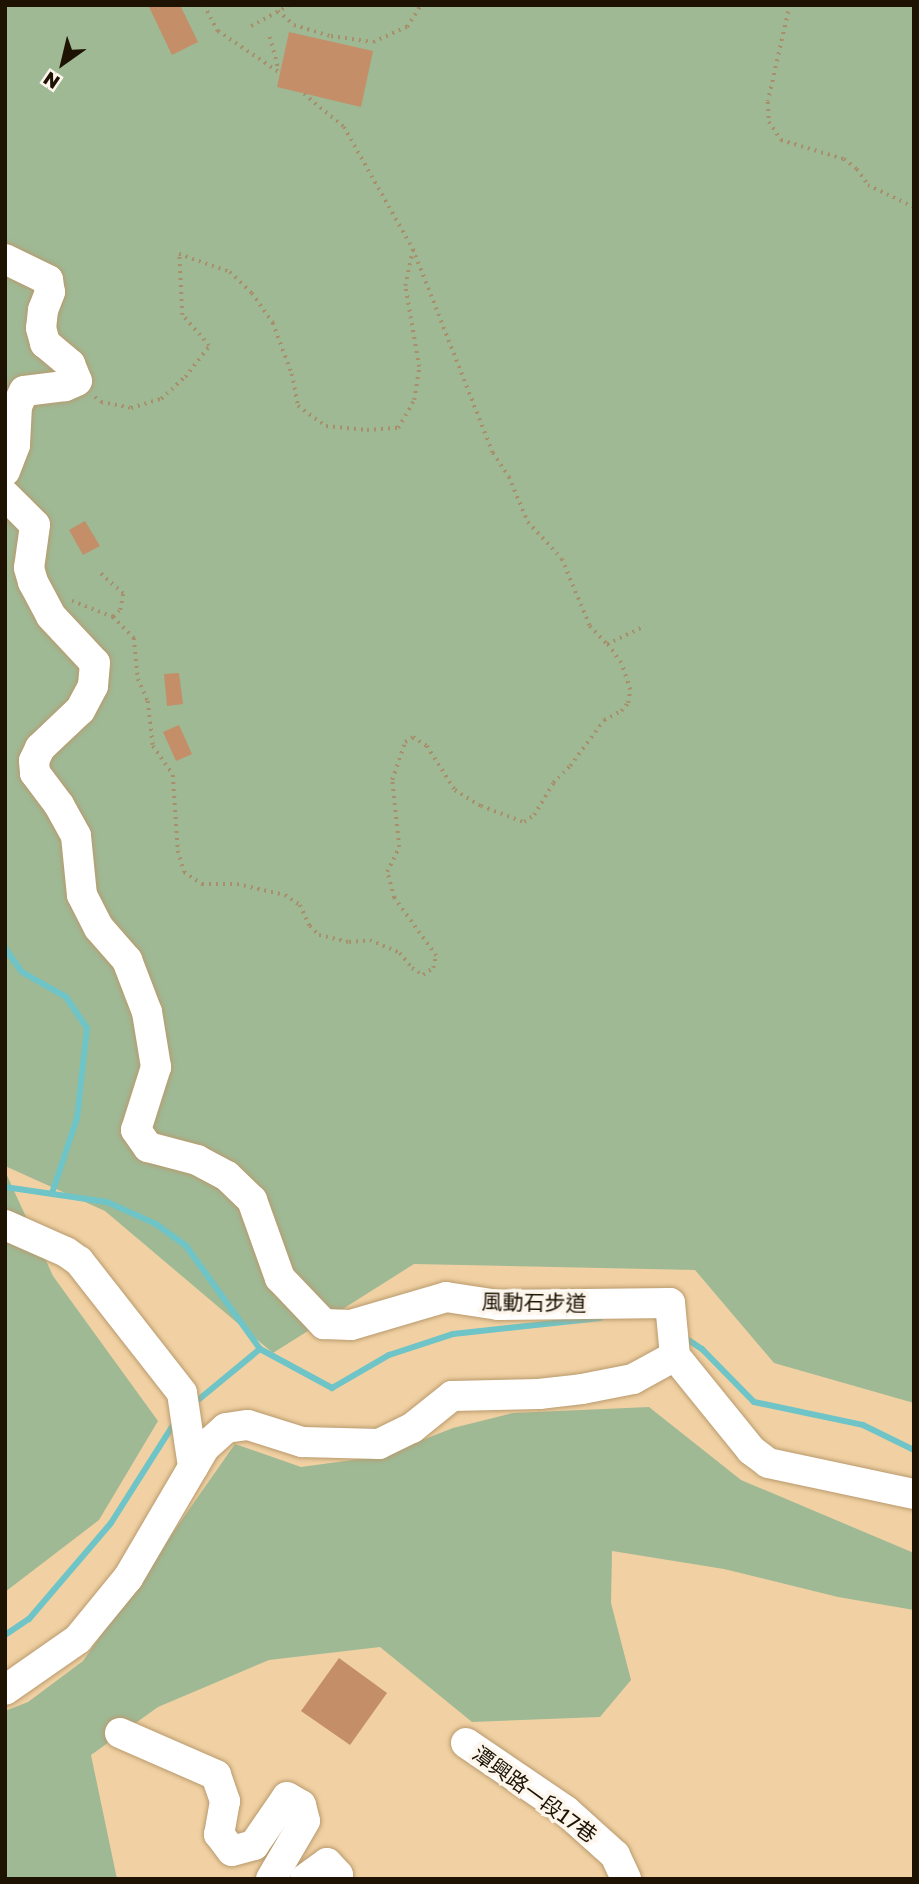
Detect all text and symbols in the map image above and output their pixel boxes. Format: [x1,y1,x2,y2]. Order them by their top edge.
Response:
north arrow [28,28,98,98]
text: N [39,67,63,94]
street label: 風動石步道 [481,1288,587,1316]
street label: 潭興路一段17巷 [468,1741,602,1847]

